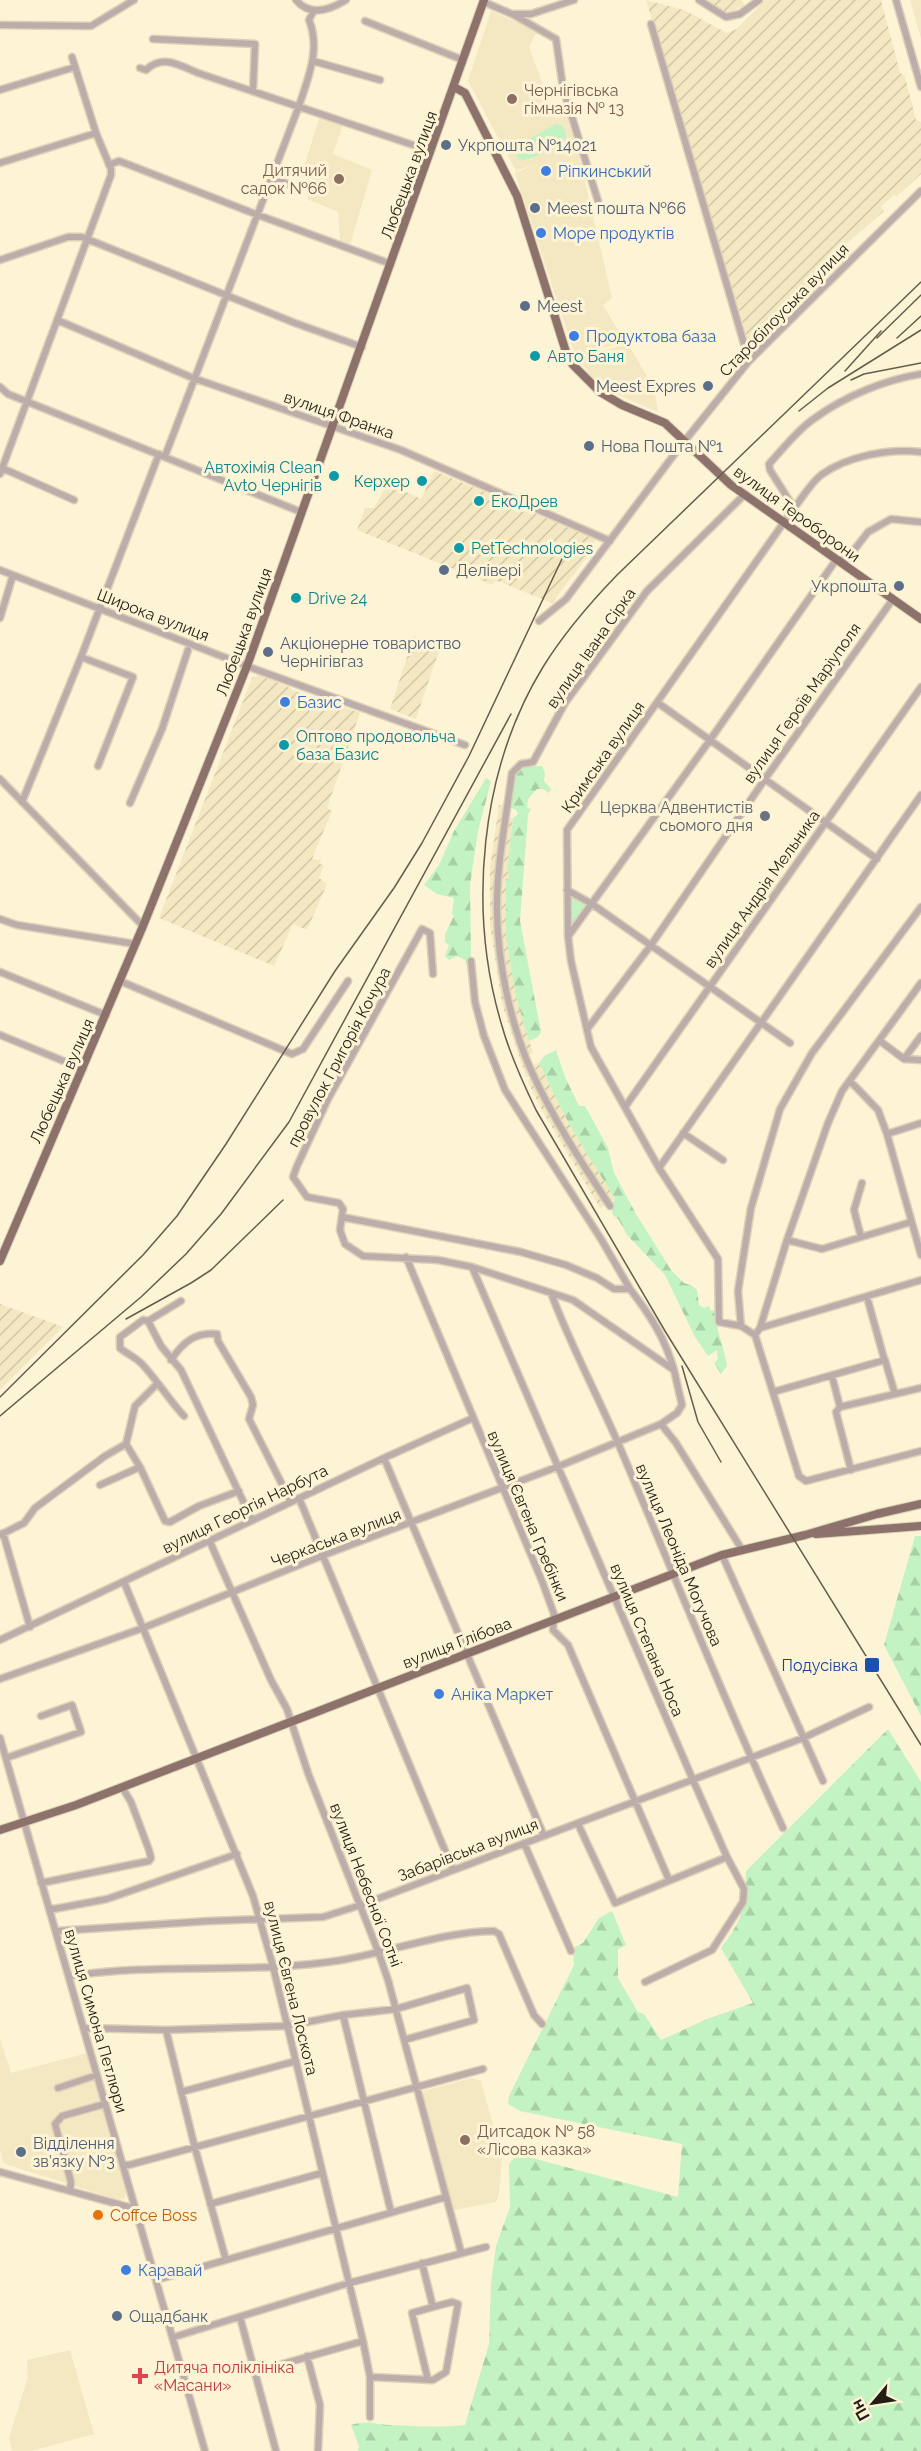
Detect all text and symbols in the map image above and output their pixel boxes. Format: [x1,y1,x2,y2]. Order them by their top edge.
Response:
place label: Чернігівська гімназія № 13 [524,81,624,118]
marker: Чернігівська гімназія № 13 [505,92,519,106]
street label: Любецька вулиця [377,108,441,242]
place label: Укрпошта №14021 [458,136,597,155]
marker: Укрпошта №14021 [439,138,453,152]
place label: Дитячий садок №66 [241,161,327,198]
place label: Ріпкинський [558,162,652,181]
marker: Ріпкинський [539,164,553,178]
marker: Дитячий садок №66 [332,172,346,186]
place label: Meest пошта №66 [547,199,686,218]
marker: Meest пошта №66 [528,201,542,215]
place label: Море продуктів [553,224,674,243]
marker: Море продуктів [534,226,548,240]
street label: Старобілоуська вулиця [715,239,853,381]
place label: Meest [537,297,583,316]
marker: Meest [518,299,532,313]
place label: Продуктова база [586,327,716,346]
marker: Продуктова база [567,329,581,343]
place label: Авто Баня [547,347,624,366]
marker: Авто Баня [528,349,542,363]
place label: Meest Expres [596,377,696,396]
marker: Meest Expres [701,379,715,393]
street label: вулиця Франка [281,387,397,443]
place label: Нова Пошта №1 [601,437,723,456]
marker: Нова Пошта №1 [582,439,596,453]
place label: Автохімія Clean Avto Чернігів [204,458,322,495]
street label: вулиця Тероборони [730,462,864,566]
marker: Автохімія Clean Avto Чернігів [327,469,341,483]
place label: Керхер [354,472,410,491]
marker: Керхер [415,474,429,488]
place label: ЕкоДрев [491,492,558,511]
marker: ЕкоДрев [472,494,486,508]
place label: PetTechnologies [471,539,593,558]
marker: PetTechnologies [452,541,466,555]
place label: Делівері [456,561,521,580]
marker: Делівері [437,563,451,577]
street label: Любецька вулиця [212,565,276,699]
place label: Укрпошта [811,577,887,596]
marker: Укрпошта [892,579,906,593]
street label: вулиця Івана Сірка [542,584,640,712]
street label: Широка вулиця [94,585,212,645]
place label: Drive 24 [308,589,368,608]
marker: Drive 24 [289,591,303,605]
street label: вулиця Героїв Маріуполя [739,619,865,787]
place label: Акціонерне товариство Чернігівгаз [280,634,461,671]
marker: Акціонерне товариство Чернігівгаз [261,645,275,659]
place label: Базис [297,693,342,712]
marker: Базис [278,695,292,709]
street label: Кримська вулиця [557,698,649,816]
place label: Оптово продовольча база Базис [296,727,456,764]
marker: Оптово продовольча база Базис [277,738,291,752]
place label: Церква Адвентистів сьомого дня [600,798,753,835]
street label: вулиця Андрія Мельника [700,806,824,972]
marker: Церква Адвентистів сьомого дня [758,809,772,823]
street label: провулок Григорія Кочура [283,964,395,1150]
street label: Любецька вулиця [26,1016,98,1146]
street label: вулиця Євгена Гребінки [483,1428,573,1604]
street label: вулиця Георгія Нарбута [159,1461,331,1557]
street label: вулиця Леоніда Могучова [632,1461,726,1649]
street label: Черкаська вулиця [268,1504,404,1572]
street label: вулиця Степана Носа [606,1561,688,1719]
street label: вулиця Глібова [400,1614,514,1672]
place label: Подусівка [782,1656,858,1675]
marker: Подусівка [863,1656,881,1674]
place label: Аніка Маркет [451,1685,554,1704]
marker: Аніка Маркет [432,1687,446,1701]
street label: вулиця Небесної Сотні [326,1800,406,1970]
street label: Забарівська вулиця [395,1814,541,1886]
street label: вулиця Євгена Лоскота [260,1899,322,2077]
street label: вулиця Симона Петлюри [61,1927,131,2115]
place label: Дитсадок № 58 «Лісова казка» [477,2122,595,2159]
marker: Дитсадок № 58 «Лісова казка» [458,2133,472,2147]
place label: Відділення зв’язку №3 [33,2134,115,2171]
marker: Відділення зв’язку №3 [14,2145,28,2159]
place label: Coffce Boss [110,2206,197,2225]
marker: Coffce Boss [91,2208,105,2222]
place label: Каравай [138,2261,202,2280]
marker: Каравай [119,2263,133,2277]
place label: Ощадбанк [129,2307,208,2326]
marker: Ощадбанк [110,2309,124,2323]
place label: Дитяча поліклініка «Масани» [154,2358,294,2395]
marker: Дитяча поліклініка «Масани» [131,2367,149,2385]
north arrow [843,2373,903,2433]
text: Пн [847,2396,874,2424]

